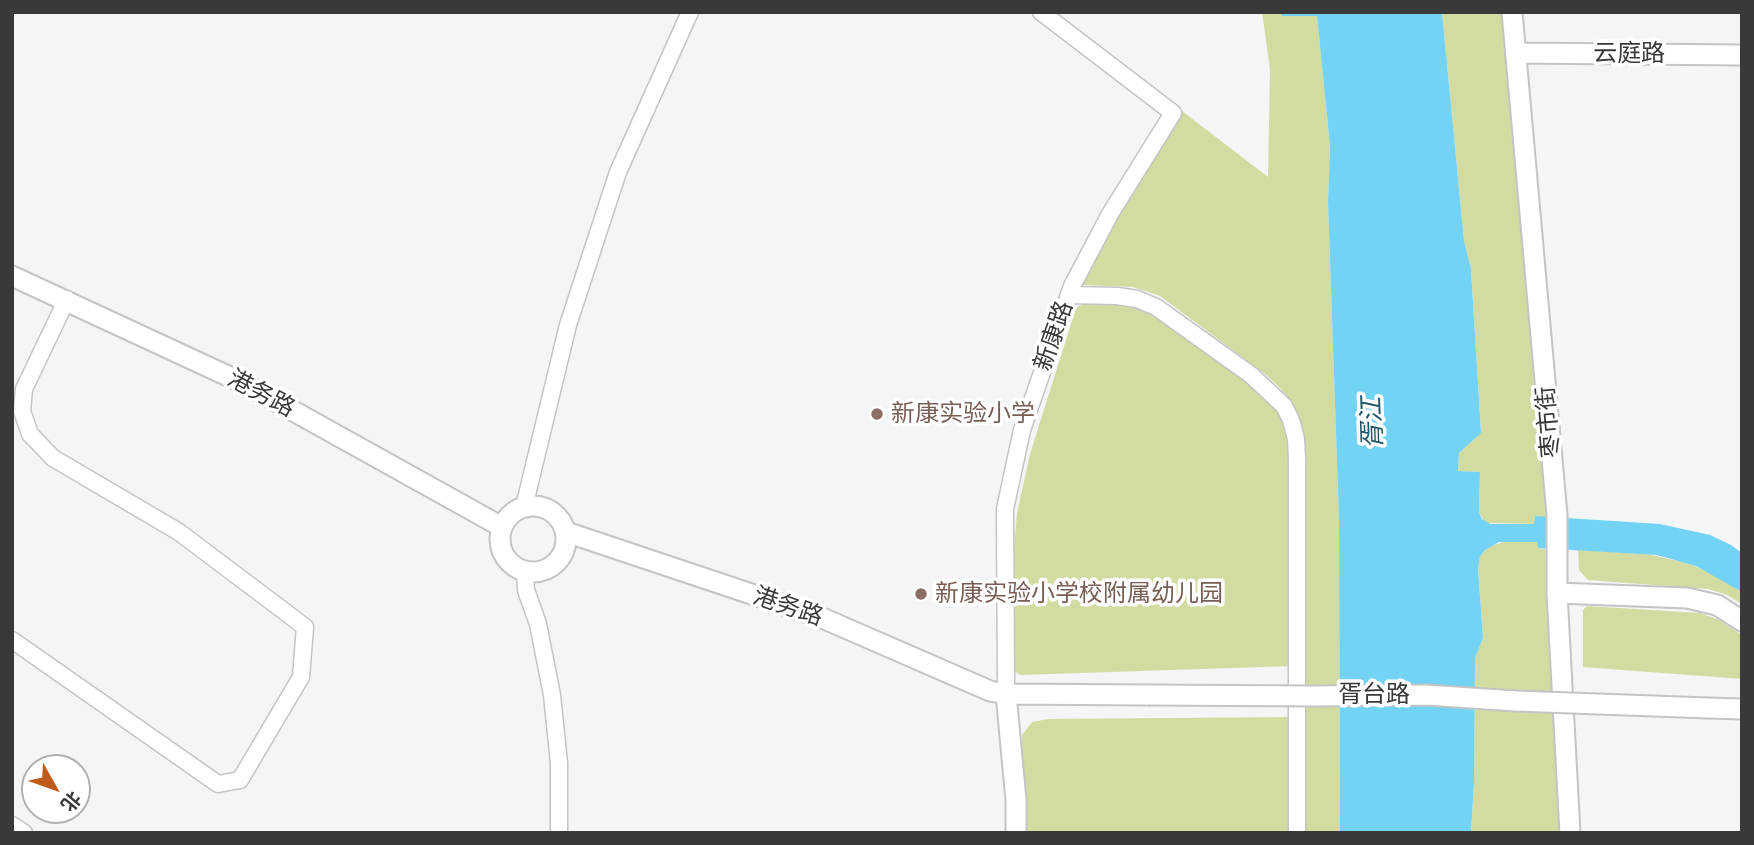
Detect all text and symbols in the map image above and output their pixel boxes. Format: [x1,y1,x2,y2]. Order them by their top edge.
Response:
street label: 云庭路 [1593,40,1665,68]
street label: 新康路 [1029,297,1079,375]
street label: 港务路 [222,364,300,424]
street label: 枣市街 [1532,385,1566,459]
water label: 胥江 [1357,396,1389,450]
place label: 新康实验小学 [891,400,1035,428]
marker: 新康实验小学 [869,406,885,422]
place label: 新康实验小学校附属幼儿园 [935,580,1223,608]
street label: 港务路 [749,582,827,632]
marker: 新康实验小学校附属幼儿园 [913,586,929,602]
street label: 胥台路 [1338,681,1410,709]
north arrow [21,754,91,824]
text: 北 [56,787,86,816]

